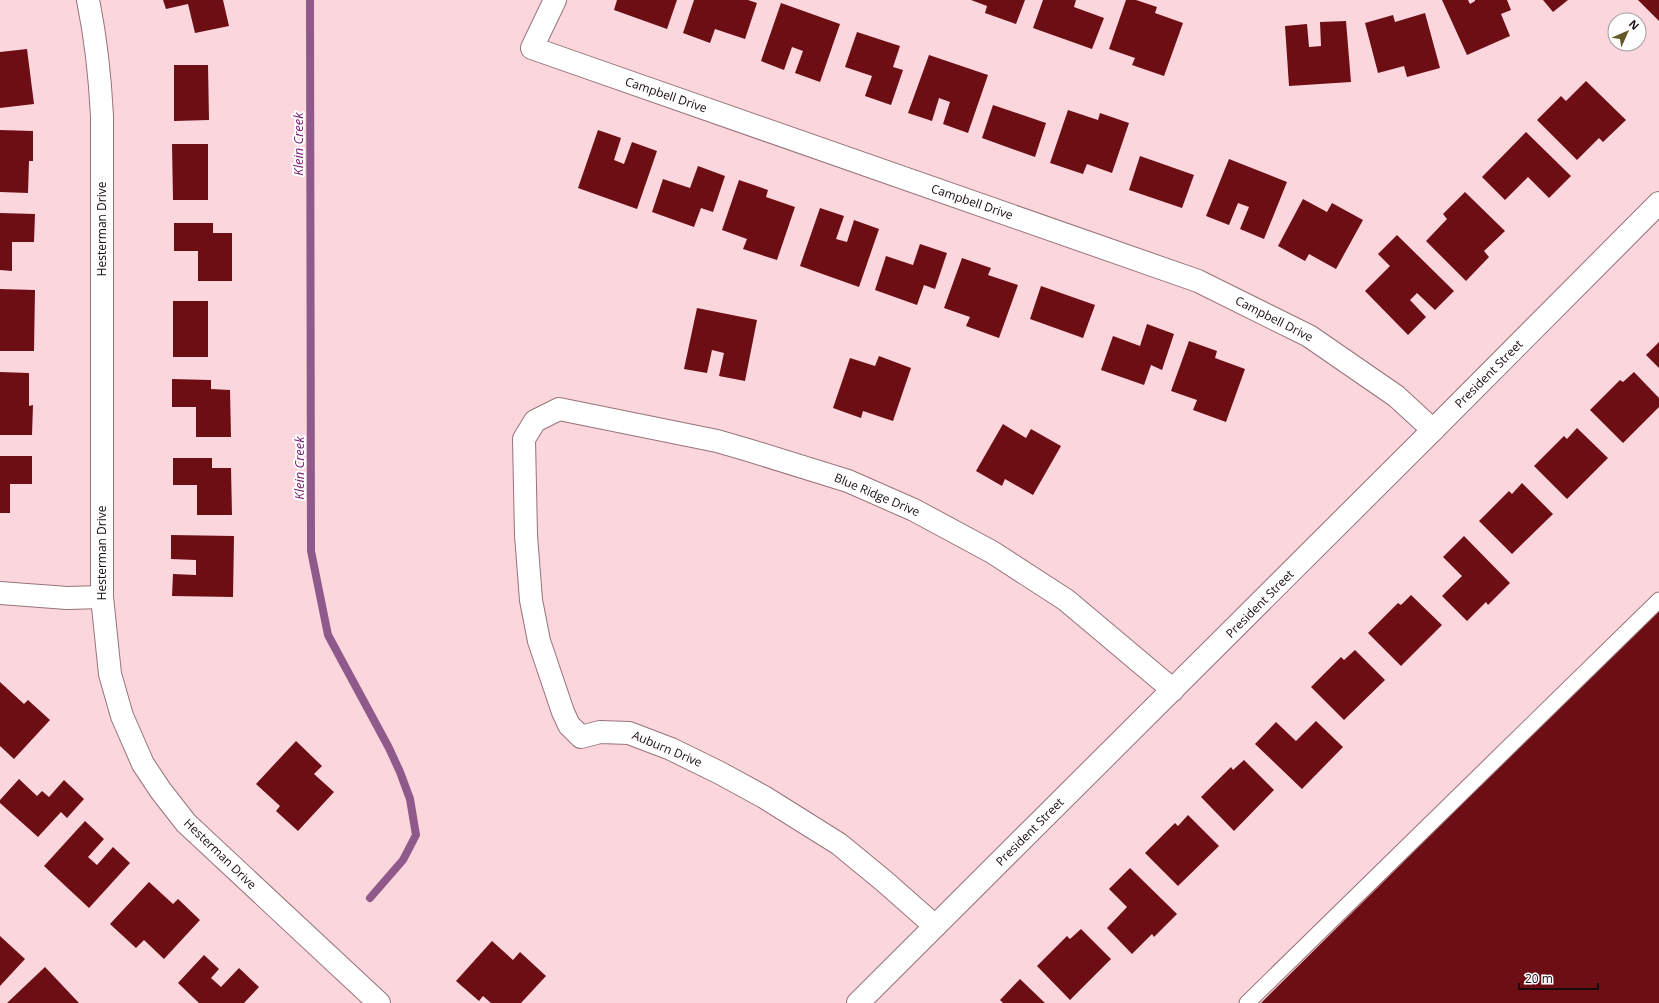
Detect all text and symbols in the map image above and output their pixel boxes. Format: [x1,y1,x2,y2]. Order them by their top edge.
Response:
north arrow [1607,12,1647,52]
text: N [1626,16,1643,33]
street label: Campbell Drive [623,73,710,117]
water label: Klein Creek [289,112,307,176]
street label: Campbell Drive [929,180,1016,224]
street label: Hesterman Drive [93,181,110,276]
street label: Campbell Drive [1232,292,1316,346]
street label: President Street [1451,336,1526,411]
water label: Klein Creek [290,436,308,500]
street label: Blue Ridge Drive [832,469,923,520]
street label: Hesterman Drive [93,505,110,600]
street label: President Street [1222,566,1297,641]
street label: Auburn Drive [630,726,705,771]
street label: President Street [992,794,1067,869]
street label: Hesterman Drive [180,815,261,893]
scale bar [1519,965,1598,991]
text: 20 m [1525,970,1553,987]

